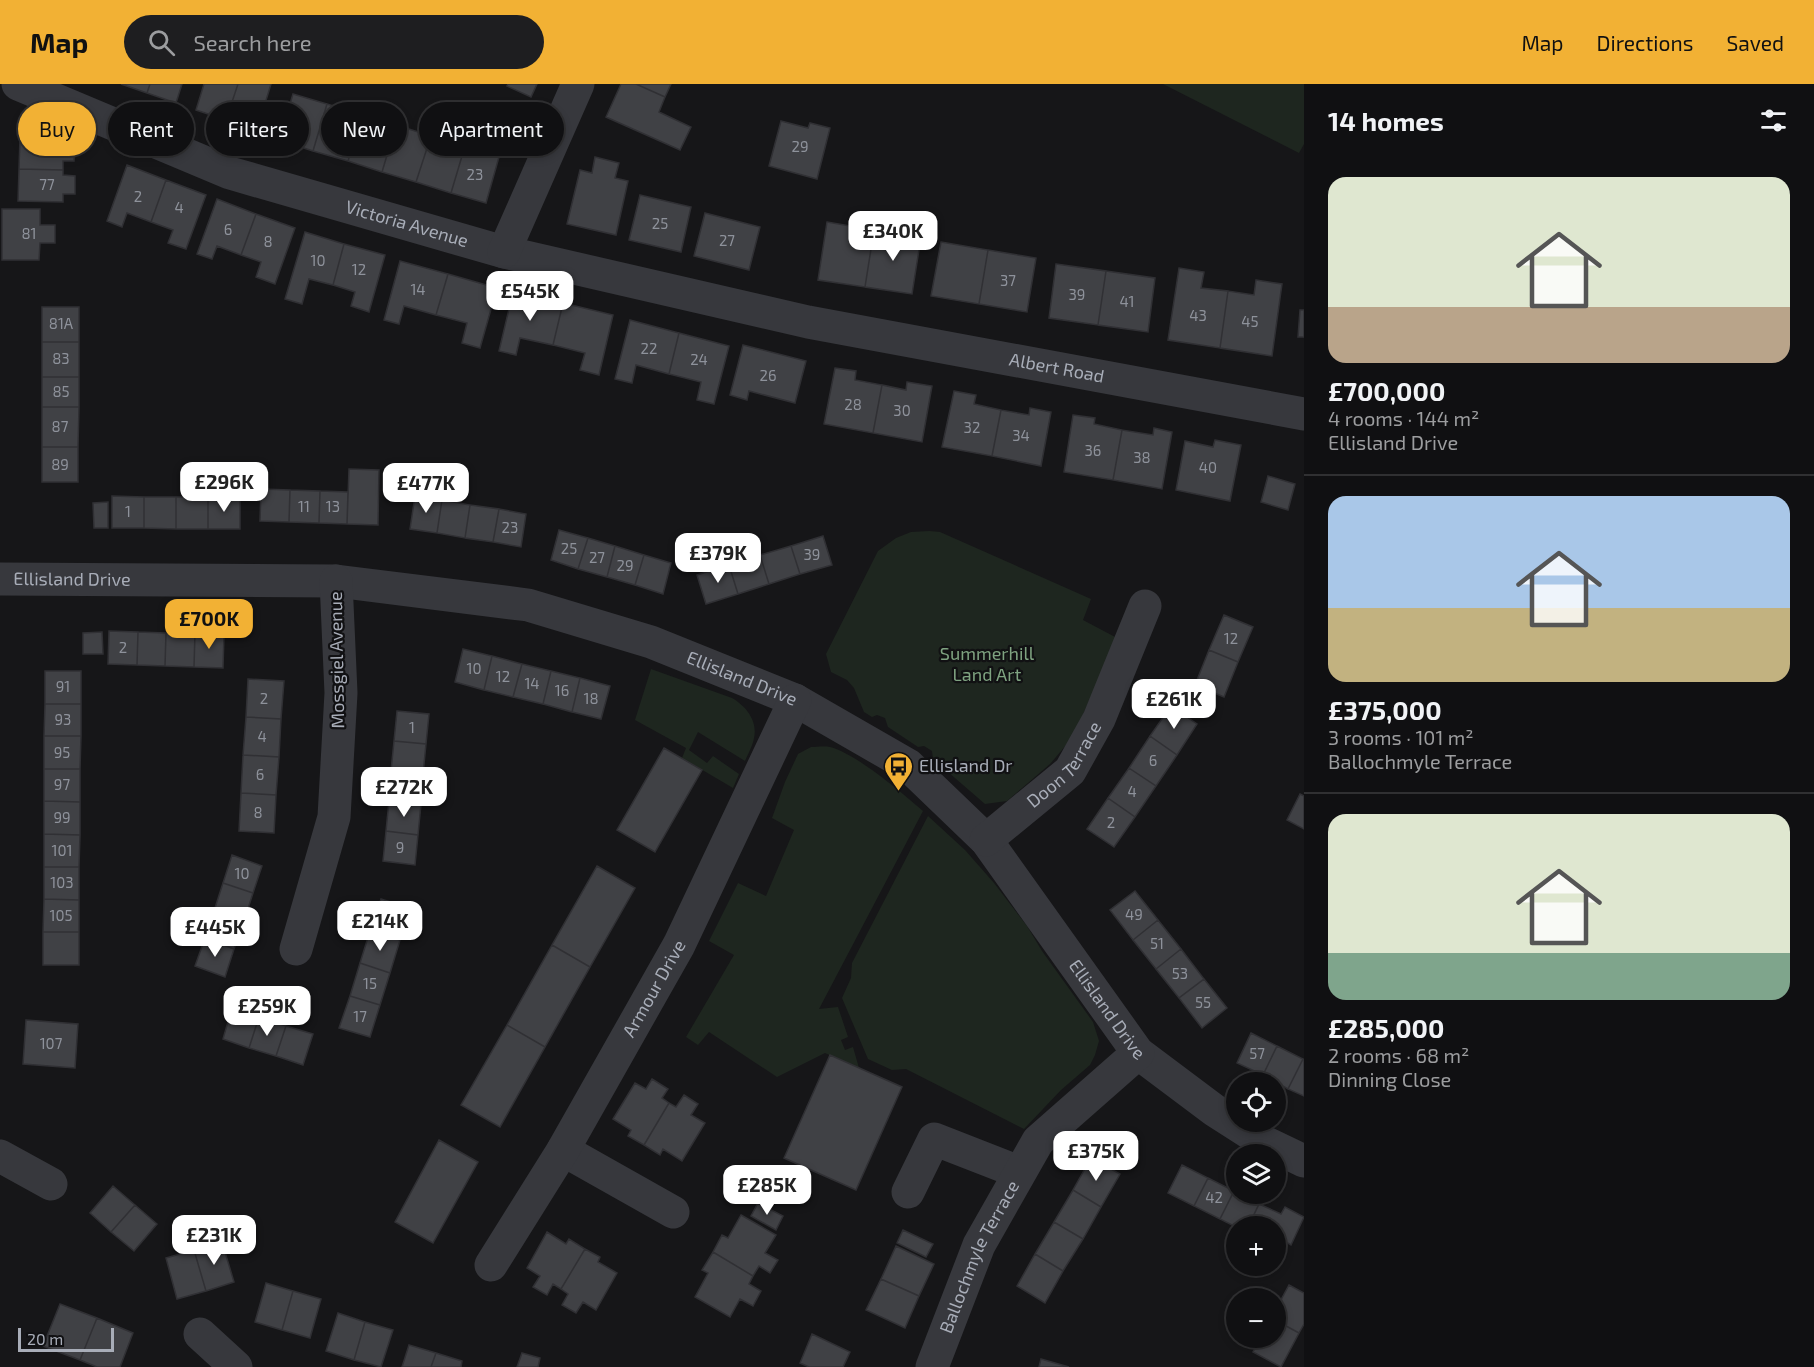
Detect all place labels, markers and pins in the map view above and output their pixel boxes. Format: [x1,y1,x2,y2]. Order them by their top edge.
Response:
pin: £340K [851,211,935,262]
pin: £545K [488,271,572,322]
pin: £296K [182,462,266,513]
pin: £477K [384,463,468,514]
pin: £379K [676,533,760,584]
pin: £700K [167,599,251,650]
pin: £261K [1132,679,1216,730]
bus stop icon: Ellisland Dr [882,750,914,792]
place label: Ellisland Dr [919,754,1013,776]
pin: £272K [362,767,446,818]
pin: £214K [338,901,422,952]
pin: £445K [173,907,257,958]
pin: £259K [225,986,309,1037]
pin: £375K [1054,1131,1138,1182]
pin: £285K [725,1165,809,1216]
pin: £231K [172,1215,256,1266]

